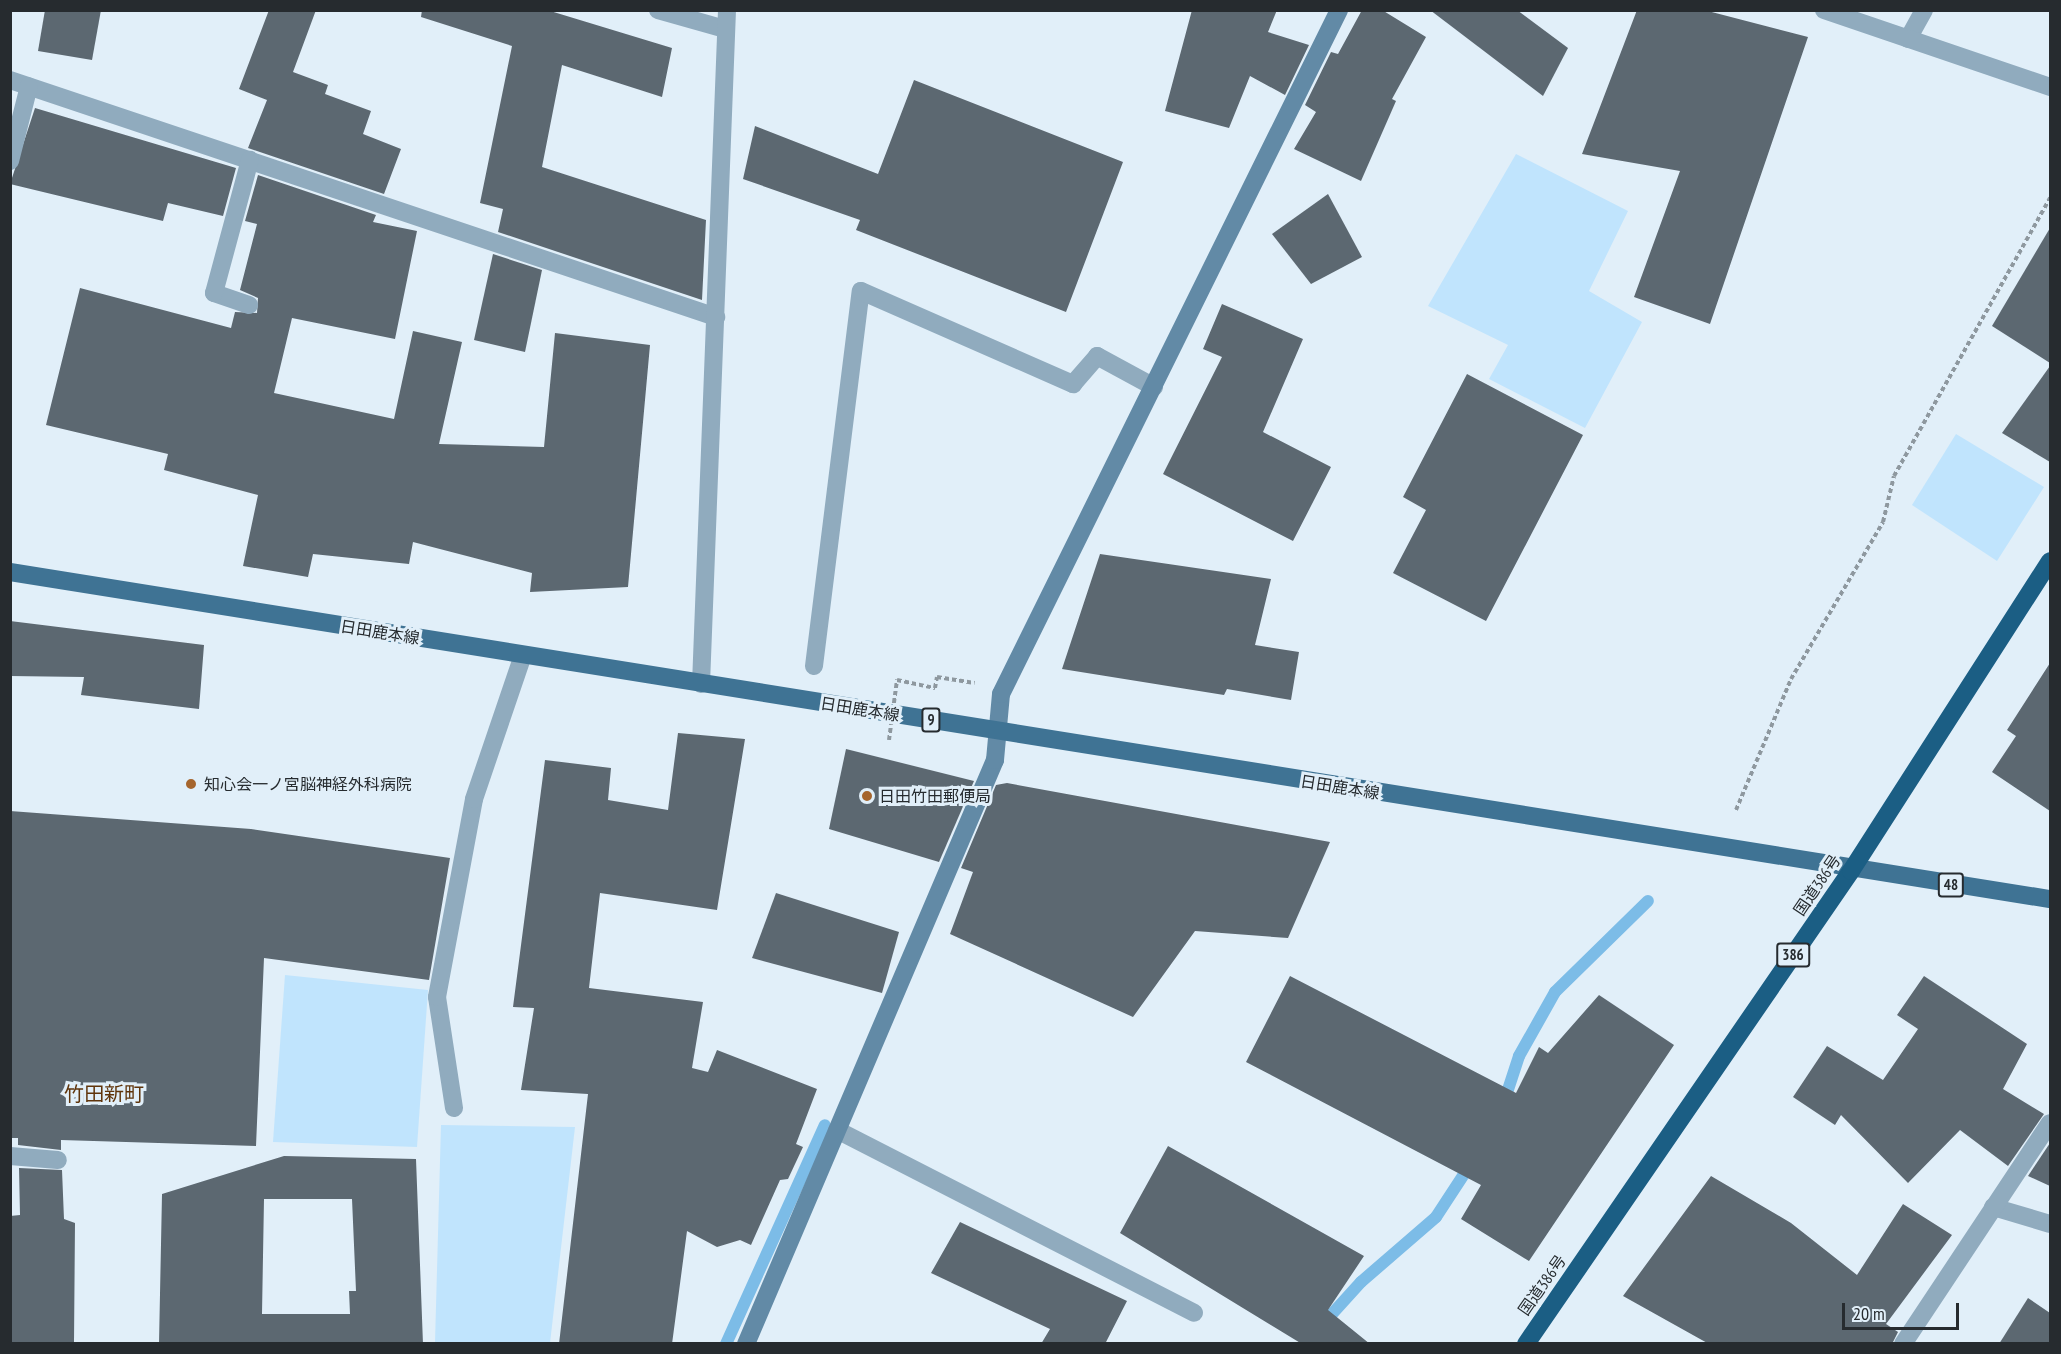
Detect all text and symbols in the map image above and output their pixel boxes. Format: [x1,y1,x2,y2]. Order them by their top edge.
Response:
street label: 日田鹿本線 [339,616,421,648]
street label: 日田鹿本線 [819,693,901,725]
road number: 9 [920,708,942,732]
street label: 日田鹿本線 [1299,771,1381,803]
place label: 知心会一ノ宮脳神経外科病院 [204,774,412,794]
marker: 知心会一ノ宮脳神経外科病院 [182,775,200,793]
place label: 日田竹田郵便局 [879,786,991,806]
marker: 日田竹田郵便局 [860,789,874,803]
street label: 国道386号 [1790,851,1844,919]
road number: 48 [1938,873,1964,897]
road number: 386 [1775,943,1811,967]
district label: 竹田新町 [64,1082,144,1106]
street label: 国道386号 [1514,1251,1570,1319]
scale bar [1845,1291,1962,1329]
text: 20 m [1853,1302,1885,1325]

